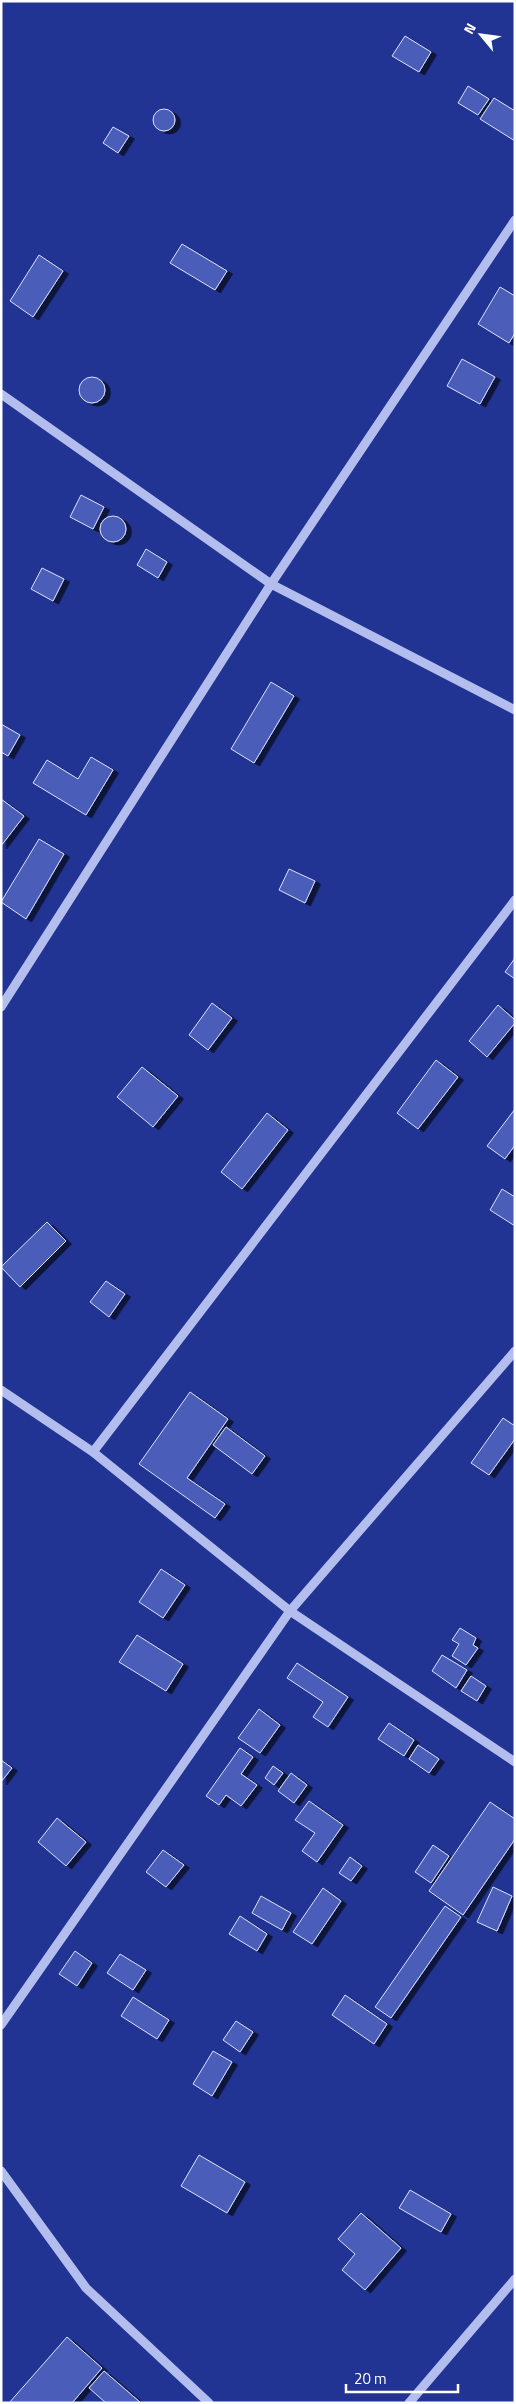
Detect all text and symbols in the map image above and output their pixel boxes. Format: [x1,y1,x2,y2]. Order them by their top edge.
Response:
north arrow [456,10,506,60]
text: N [458,19,481,38]
scale bar [346,2362,458,2394]
text: 20 m [354,2367,387,2390]

